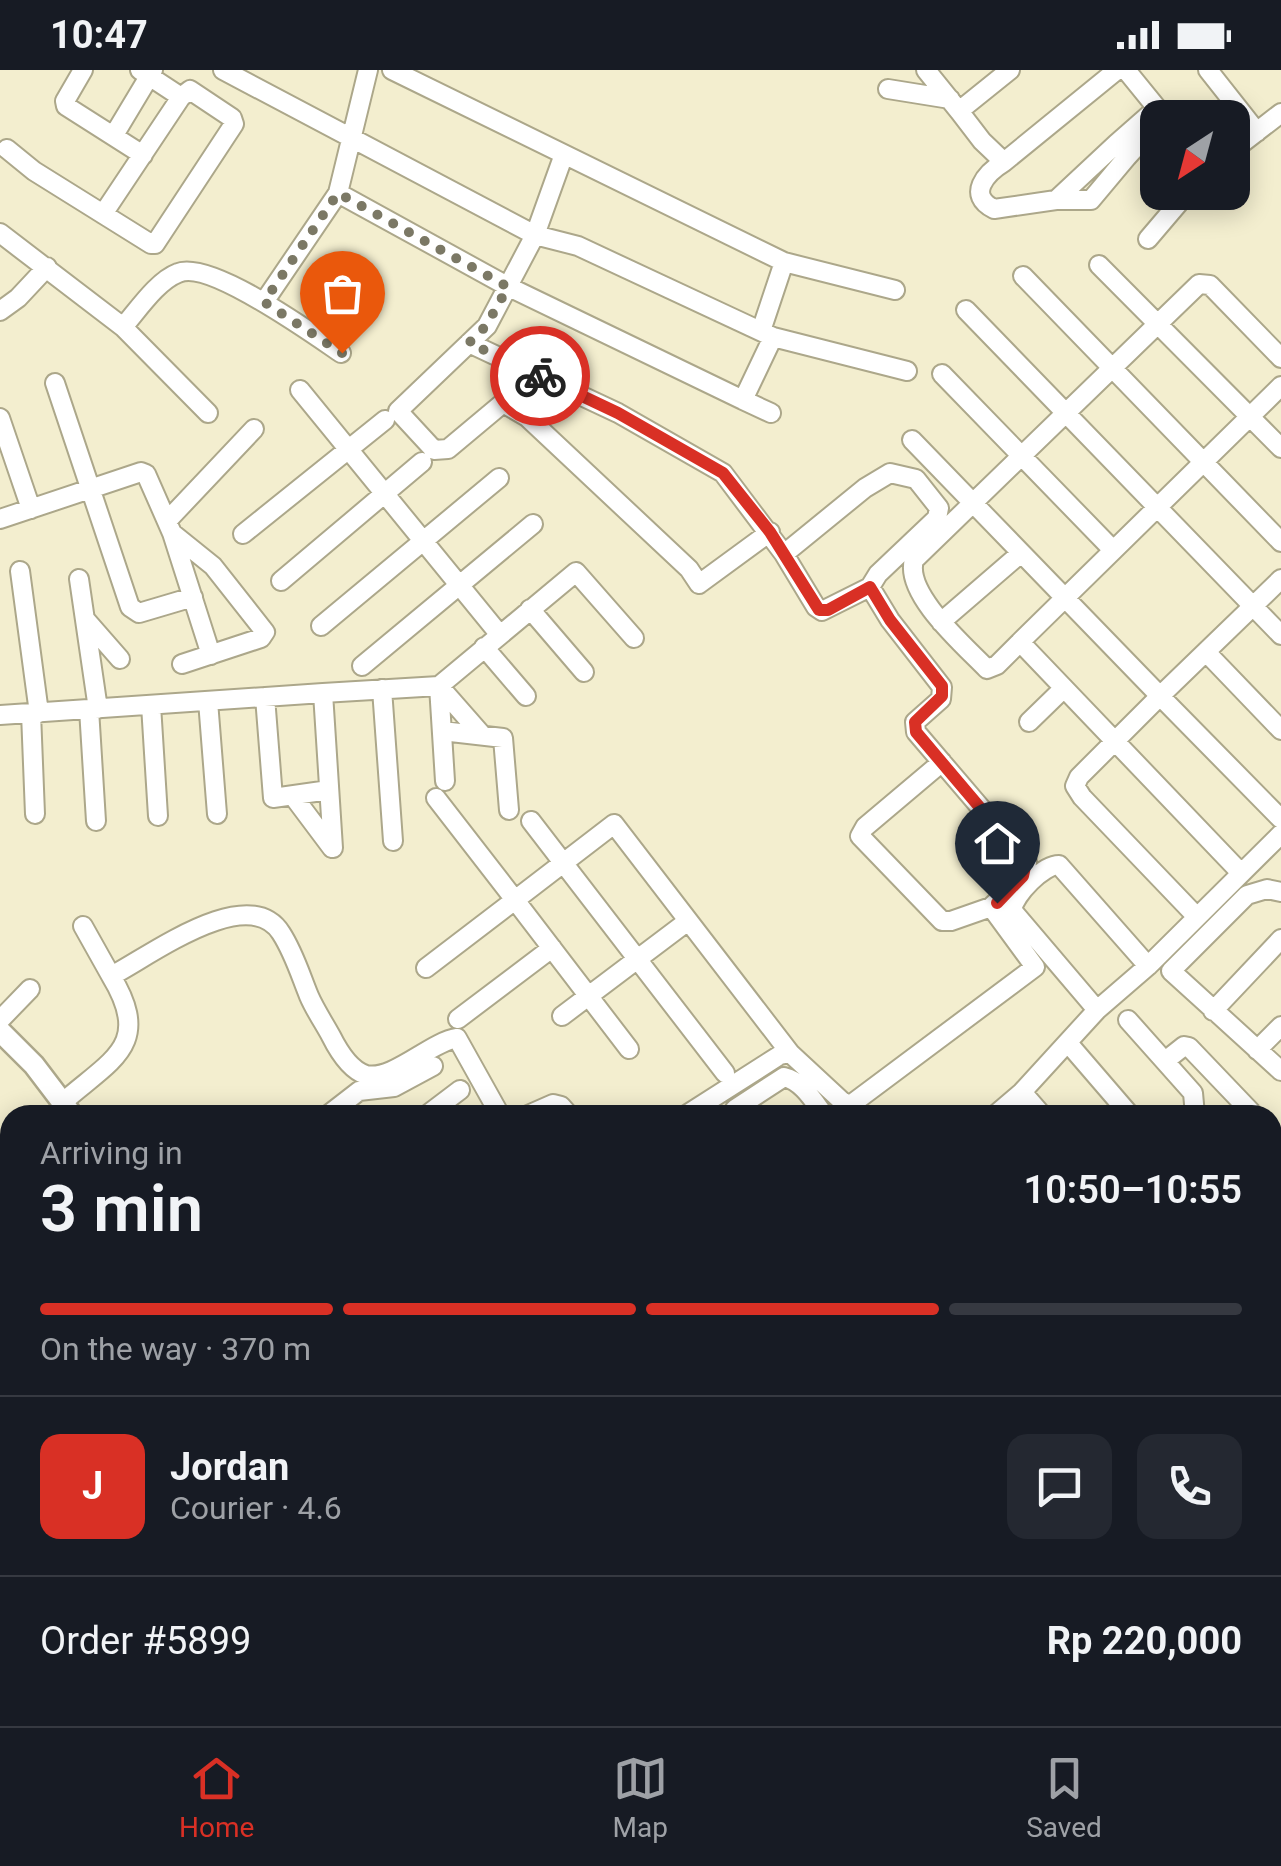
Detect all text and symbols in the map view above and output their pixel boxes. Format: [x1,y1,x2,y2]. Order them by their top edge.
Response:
text: 10:47 [50,13,148,57]
north arrow [1140,100,1250,210]
map controls [1140,100,1250,210]
pin [300,251,385,354]
icon: bag [315,266,370,321]
courier [490,326,590,426]
icon: bike [513,349,568,404]
pin [955,801,1040,904]
icon: home [970,816,1025,871]
text: Arriving in [40,1134,183,1172]
text: 10:50–10:55 [1023,1168,1242,1212]
text: 3 min [40,1171,203,1247]
text: On the way · 370 m [40,1330,311,1368]
button: chat [1007,1434,1112,1539]
button: phone [1137,1434,1242,1539]
text: Jordan [170,1445,289,1489]
text: J [82,1464,103,1508]
text: Courier · 4.6 [170,1489,342,1527]
text: Order #5899 [40,1619,251,1663]
text: Rp 220,000 [1047,1619,1242,1663]
tab: Home [179,1751,254,1844]
tab: Map [613,1751,668,1844]
tab: Saved [1026,1751,1102,1844]

